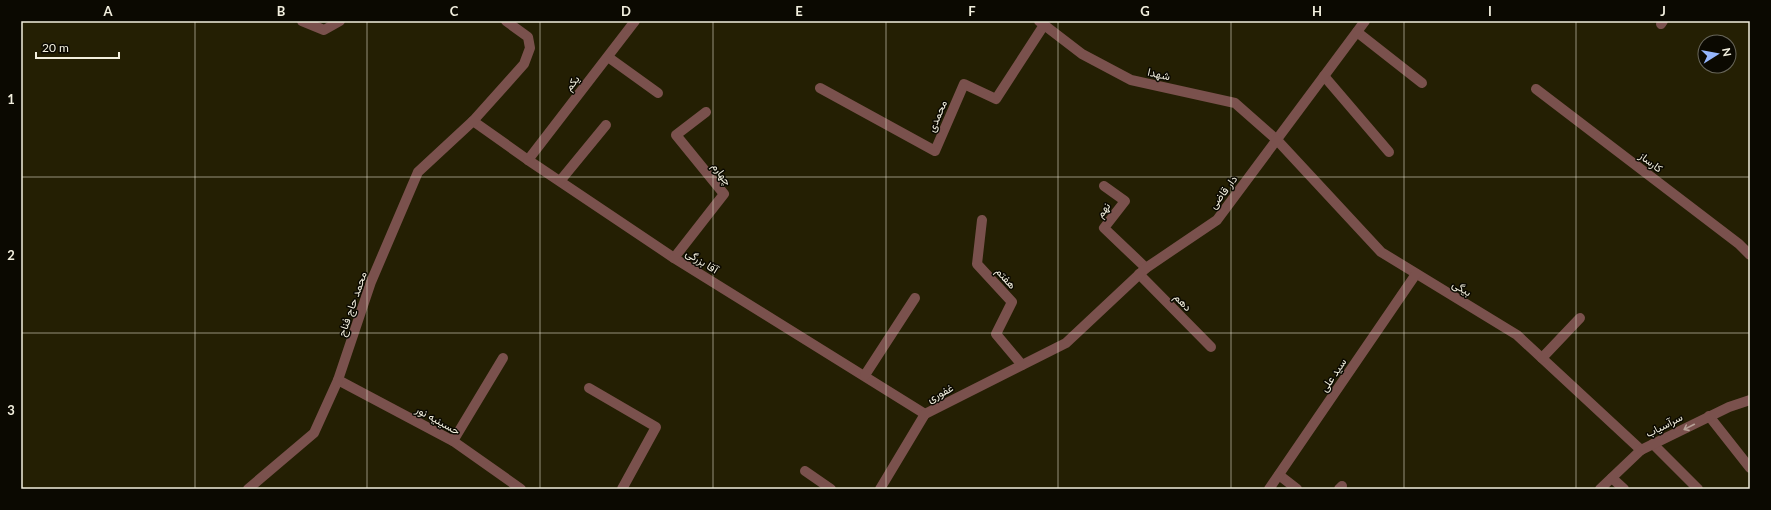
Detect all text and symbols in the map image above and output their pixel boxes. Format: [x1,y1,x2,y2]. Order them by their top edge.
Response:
text: A [102,3,113,19]
text: B [277,3,286,19]
text: C [450,3,459,19]
text: D [621,3,631,19]
text: E [795,3,803,19]
text: F [968,3,976,19]
text: G [1140,3,1150,19]
text: H [1312,3,1322,19]
text: I [1488,3,1492,19]
text: J [1660,3,1666,19]
scale bar [36,34,119,60]
north arrow [1697,34,1737,74]
text: 20 m [42,40,69,55]
text: N [1720,47,1734,57]
street label: شهدا [1146,65,1172,83]
street label: یکم [562,72,583,94]
text: 1 [7,91,15,107]
street label: محمدی [924,98,950,134]
street label: کارساز [1636,148,1666,175]
street label: چهارم [708,160,735,189]
street label: دار قاضی [1206,172,1240,212]
street label: نهم [1093,200,1114,221]
street label: آقا بزرگی [683,246,722,277]
text: 2 [7,247,15,263]
street label: هفتم [992,264,1019,293]
street label: محمد حاج فناح [334,270,371,339]
street label: بیگی [1450,277,1474,299]
street label: دهم [1170,290,1195,315]
street label: سید علی [1317,355,1350,395]
street label: غفوری [925,380,956,406]
text: 3 [7,402,15,418]
street label: حسینیه نور [412,402,463,438]
street label: سرآسیاب [1643,410,1685,440]
one-way arrow [1683,423,1695,431]

